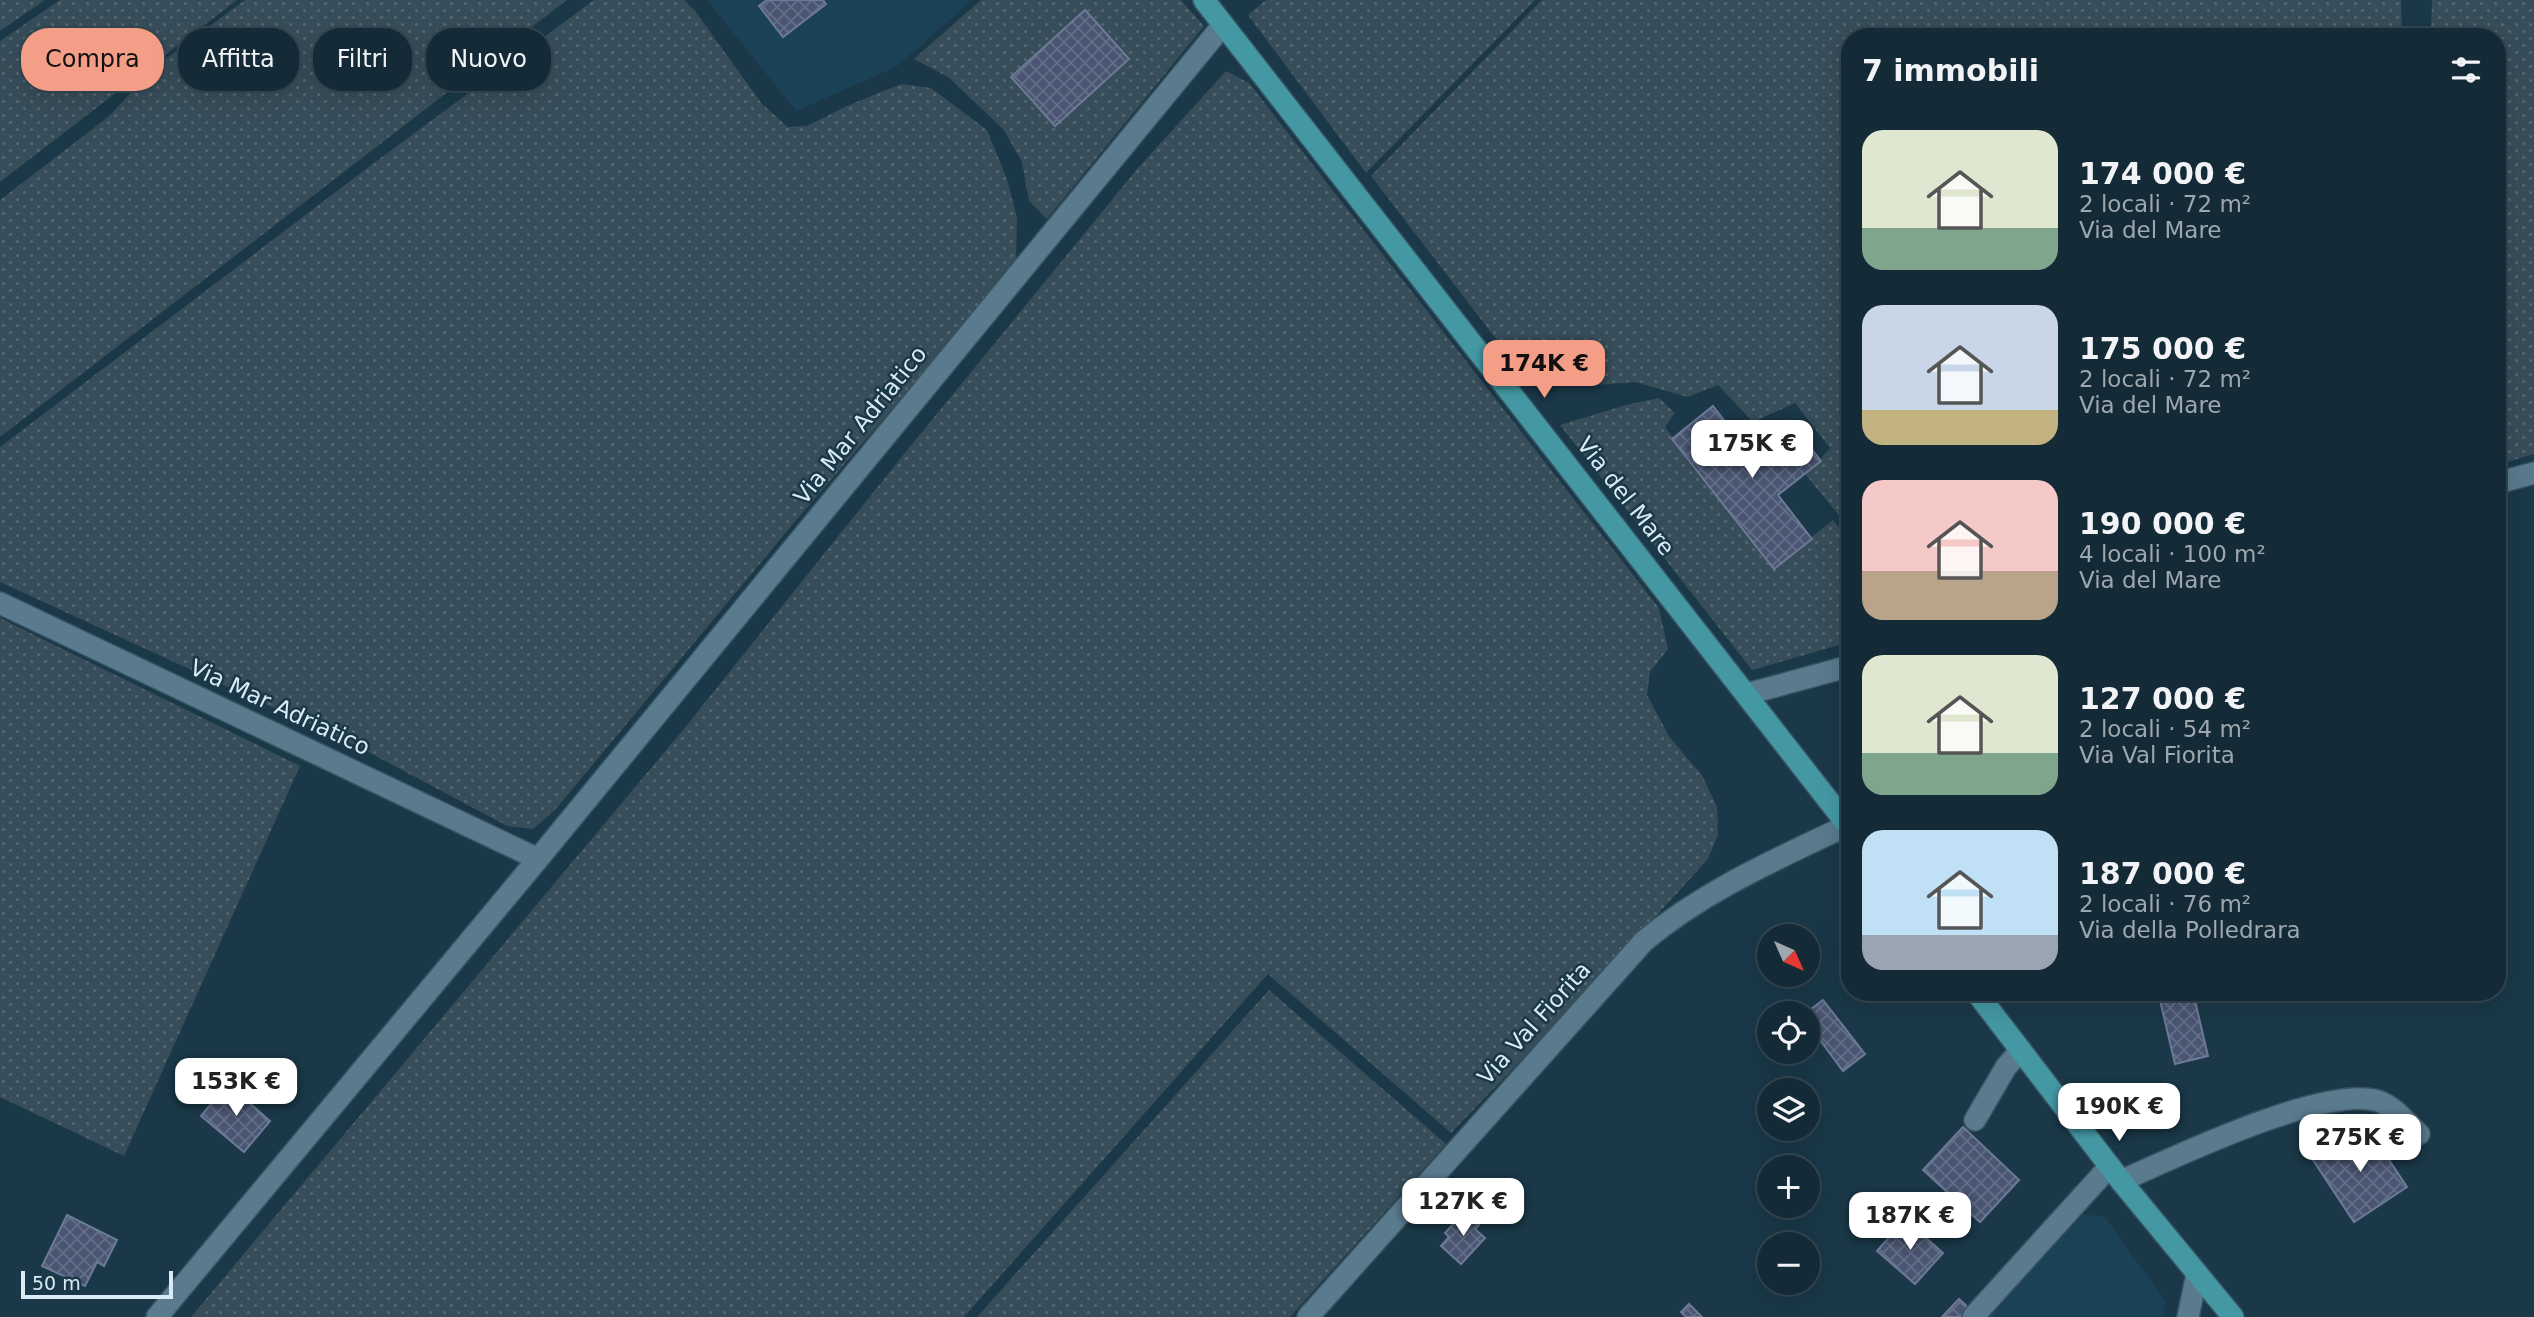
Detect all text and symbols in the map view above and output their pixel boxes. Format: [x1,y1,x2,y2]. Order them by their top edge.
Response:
chip: Compra [21,28,164,91]
chip: Affitta [178,28,299,91]
chip: Filtri [313,28,412,91]
chip: Nuovo [426,28,551,91]
icon: filters [2447,51,2485,89]
text: 7 immobili [1862,53,2039,88]
text: 174 000 € [2079,156,2246,191]
icon: home [1918,158,2002,242]
text: 2 locali · 72 m² [2079,191,2251,217]
text: Via del Mare [2079,217,2222,243]
text: 175 000 € [2079,331,2246,366]
icon: home [1918,333,2002,417]
pin: 174K € [1487,340,1601,400]
street label: Via Mar Adriatico [788,341,932,509]
text: 174K € [1499,350,1589,376]
text: 2 locali · 72 m² [2079,366,2251,392]
text: Via del Mare [2079,392,2222,418]
pin: 175K € [1695,420,1809,480]
text: 175K € [1707,430,1797,456]
street label: Via del Mare [1572,432,1680,560]
text: 190 000 € [2079,506,2246,541]
icon: home [1918,508,2002,592]
text: 4 locali · 100 m² [2079,541,2266,567]
text: Via del Mare [2079,567,2222,593]
street label: Via Mar Adriatico [186,654,374,760]
text: 127 000 € [2079,681,2246,716]
icon: home [1918,683,2002,767]
text: 2 locali · 54 m² [2079,716,2251,742]
text: Via Val Fiorita [2079,742,2235,768]
text: 187 000 € [2079,856,2246,891]
icon: home [1918,858,2002,942]
text: 2 locali · 76 m² [2079,891,2251,917]
text: Via della Polledrara [2079,917,2301,943]
north arrow [1757,924,1820,987]
map controls [1757,924,1820,1295]
street label: Via Val Fiorita [1472,956,1596,1090]
button: locate [1757,1001,1820,1064]
pin: 153K € [179,1058,293,1118]
text: 153K € [191,1068,281,1094]
button: layers [1757,1078,1820,1141]
pin: 190K € [2062,1084,2176,1143]
text: 190K € [2074,1093,2164,1119]
pin: 275K € [2303,1114,2417,1174]
text: 275K € [2315,1124,2405,1150]
button: + [1757,1155,1820,1218]
pin: 127K € [1406,1178,1520,1238]
text: 127K € [1418,1188,1508,1214]
pin: 187K € [1853,1192,1967,1252]
text: 187K € [1865,1202,1955,1228]
button: − [1757,1232,1820,1295]
scale bar [21,1268,173,1300]
text: 50 m [32,1272,81,1294]

